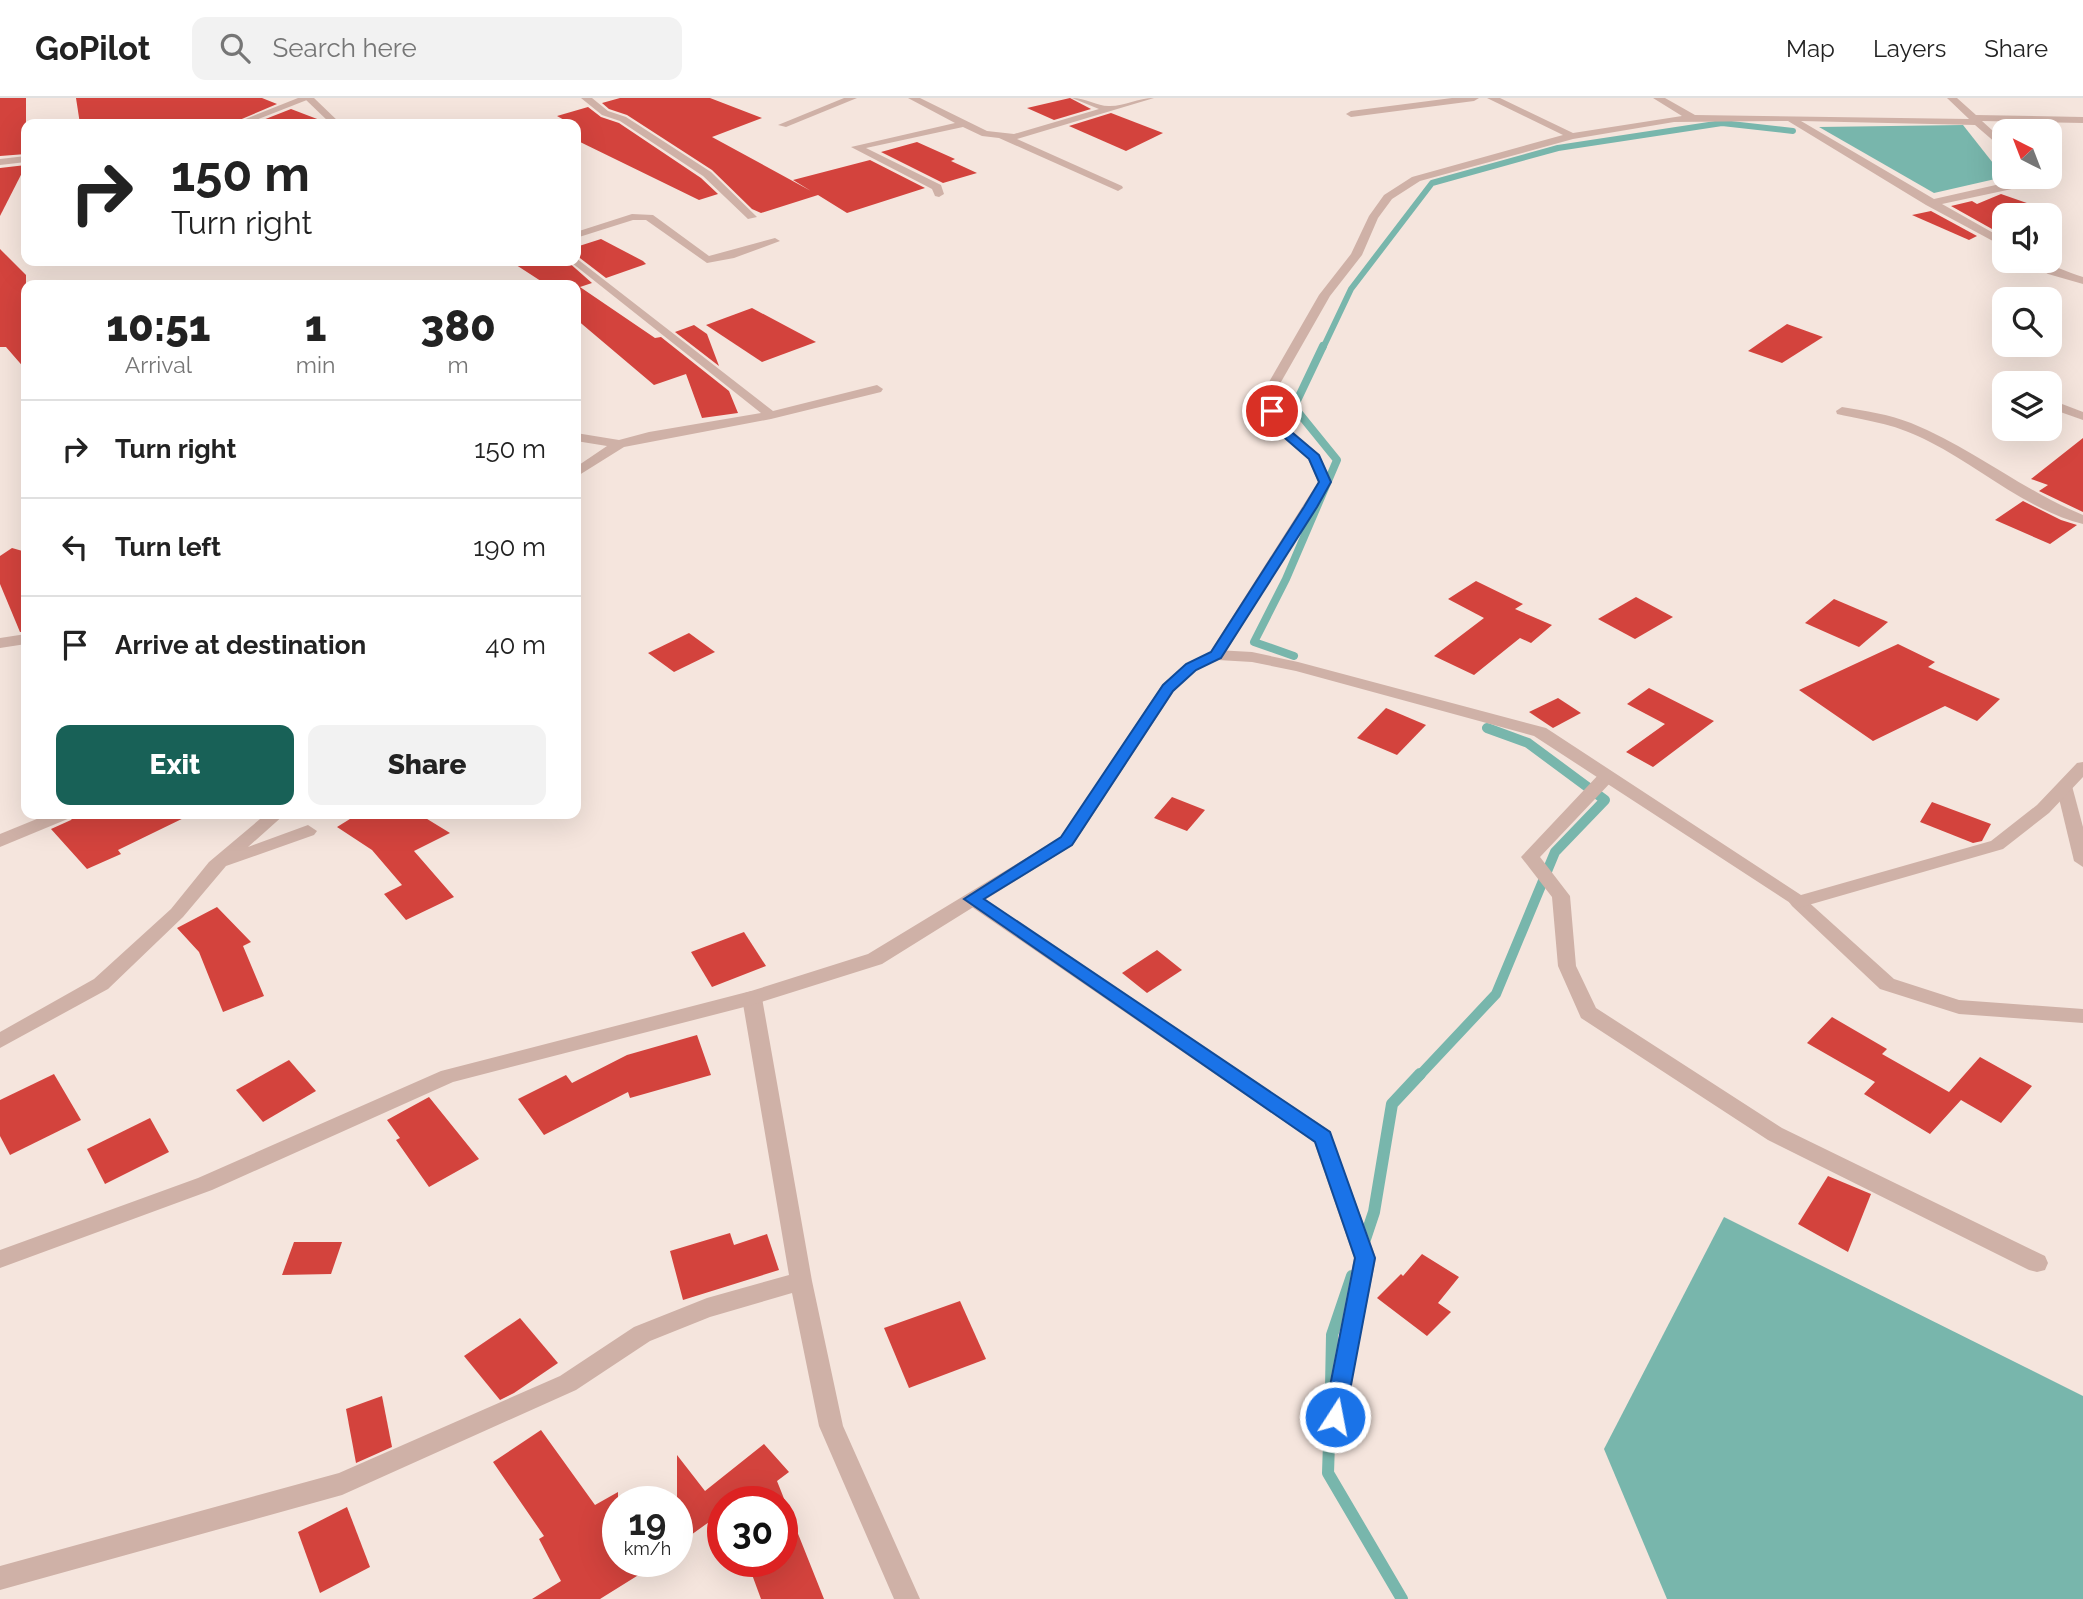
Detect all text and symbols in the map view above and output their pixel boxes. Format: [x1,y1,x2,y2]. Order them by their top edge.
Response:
search box [192,17,682,80]
text: GoPilot [35,29,150,68]
icon: search [216,29,254,67]
text: Search here [272,33,417,63]
text: Map [1786,34,1835,63]
text: Layers [1873,34,1946,63]
text: Share [1984,34,2048,63]
north arrow [1992,119,2062,189]
map controls [1992,119,2062,441]
text: 150 m [171,145,310,202]
icon: right [56,147,147,238]
button: sound [1992,203,2062,273]
text: Turn right [171,204,312,241]
button: search [1992,287,2062,357]
text: 10:51 [106,302,211,351]
text: 1 [305,302,326,351]
text: 380 [421,302,496,351]
text: Arrival [125,351,192,378]
text: min [296,351,335,378]
text: m [448,351,469,378]
button: layers [1992,371,2062,441]
pin [1242,381,1302,441]
icon: arrive [1253,392,1291,430]
icon: right [56,430,94,468]
text: Turn right [115,434,236,464]
text: 150 m [474,434,546,464]
icon: left [56,528,94,566]
text: Turn left [115,532,221,562]
text: 190 m [473,532,546,562]
icon: arrive [56,626,94,664]
text: Arrive at destination [115,630,366,660]
text: 40 m [485,630,546,660]
button: Exit [56,725,294,805]
button: Share [308,725,546,805]
position arrow [1298,1380,1372,1454]
speed limit sign: 30 [707,1486,798,1577]
text: 19 [629,1502,666,1543]
text: km/h [624,1538,671,1559]

